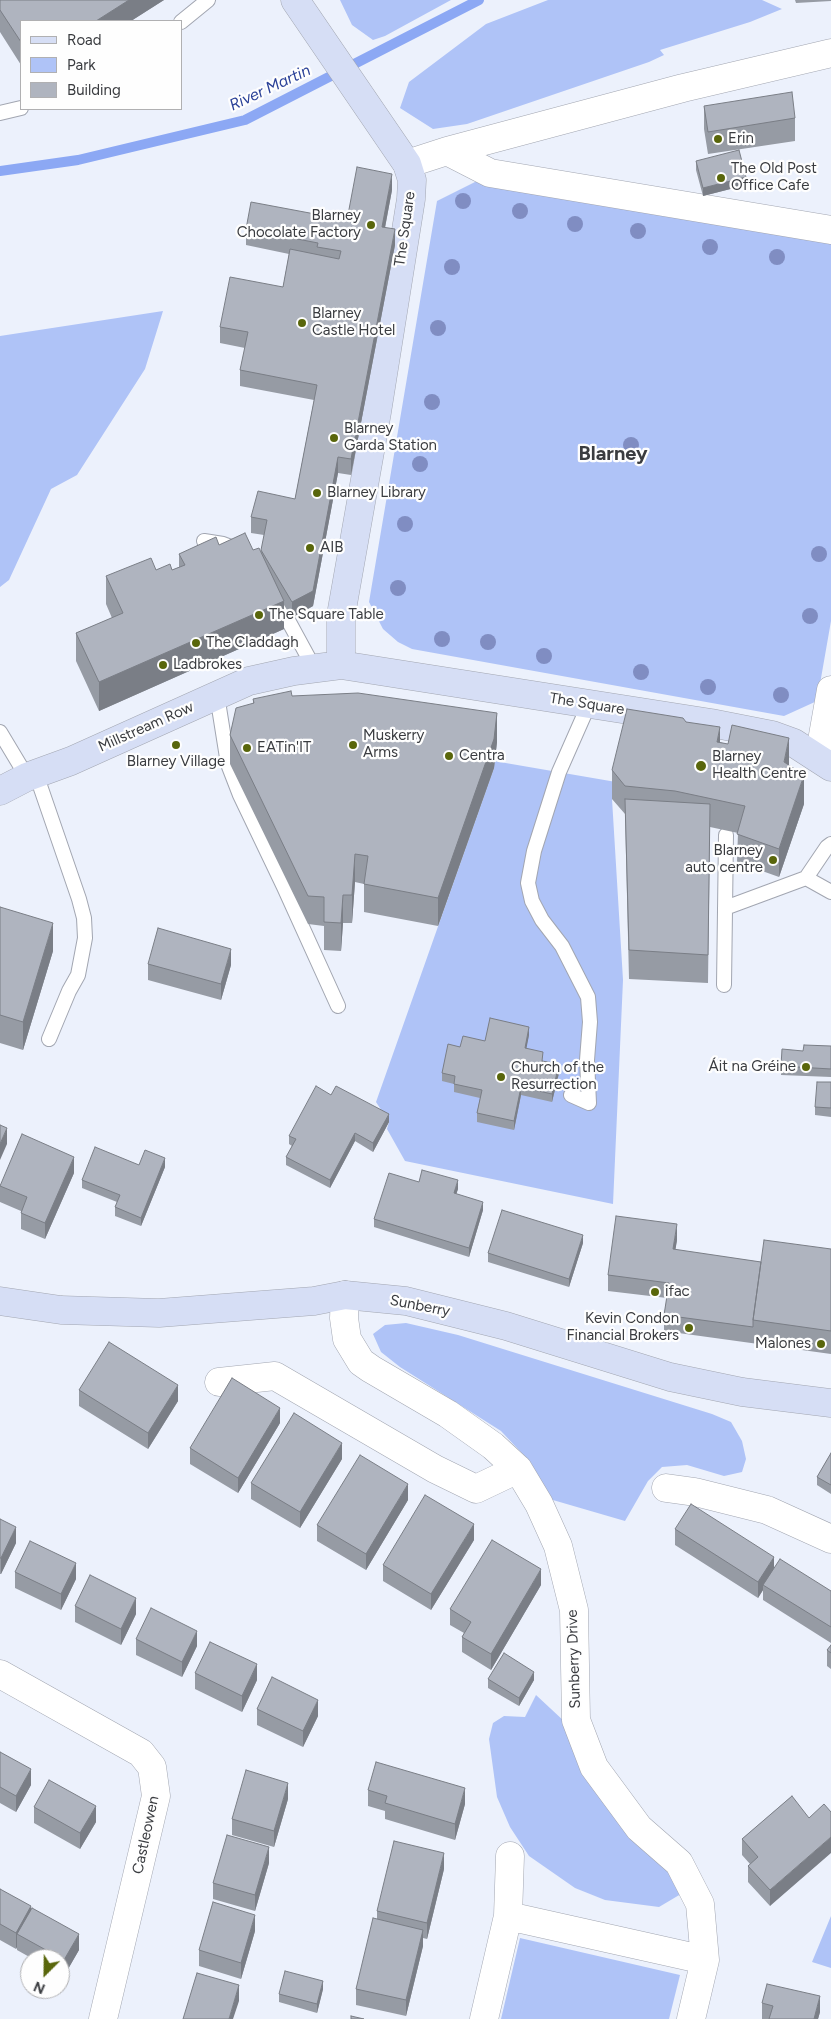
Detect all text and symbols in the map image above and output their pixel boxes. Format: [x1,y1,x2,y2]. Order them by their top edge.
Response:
legend [20,20,182,110]
text: Road [67,31,102,49]
text: Park [67,56,96,74]
water label: River Martin [226,61,314,115]
text: Building [67,81,121,99]
place label: Erin [728,130,754,148]
marker: Erin [712,133,724,145]
place label: The Old Post Office Cafe [731,160,817,195]
marker: The Old Post Office Cafe [715,172,727,184]
street label: The Square [391,190,419,268]
place label: Blarney Chocolate Factory [237,207,361,242]
marker: Blarney Chocolate Factory [365,219,377,231]
place label: Blarney Castle Hotel [312,305,395,340]
marker: Blarney Castle Hotel [296,317,308,329]
place label: Blarney Garda Station [344,420,437,455]
marker: Blarney Garda Station [328,432,340,444]
district label: Blarney [579,442,647,466]
place label: Blarney Library [327,484,426,502]
marker: Blarney Library [311,487,323,499]
place label: AIB [320,539,343,557]
marker: AIB [304,542,316,554]
place label: The Square Table [269,606,384,624]
marker: The Square Table [253,609,265,621]
place label: The Claddagh [206,634,299,652]
marker: The Claddagh [190,637,202,649]
place label: Ladbrokes [173,656,242,674]
marker: Ladbrokes [157,659,169,671]
street label: The Square [548,689,626,719]
street label: Millstream Row [96,698,196,756]
place label: Muskerry Arms [363,727,424,762]
marker: Blarney Village [170,739,182,751]
place label: EATin'IT [257,739,311,757]
marker: Muskerry Arms [347,739,359,751]
marker: EATin'IT [241,742,253,754]
place label: Centra [459,747,505,765]
place label: Blarney Health Centre [712,748,806,783]
marker: Centra [443,750,455,762]
place label: Blarney Village [127,753,225,771]
marker: Blarney Health Centre [694,759,708,773]
place label: Blarney auto centre [685,842,763,877]
marker: Blarney auto centre [767,854,779,866]
place label: Áit na Gréine [709,1058,796,1076]
place label: Church of the Resurrection [511,1059,604,1094]
marker: Áit na Gréine [800,1061,812,1073]
marker: Church of the Resurrection [495,1071,507,1083]
place label: ifac [665,1283,690,1301]
marker: ifac [649,1286,661,1298]
street label: Sunberry [388,1291,452,1321]
place label: Kevin Condon Financial Brokers [566,1310,679,1345]
marker: Kevin Condon Financial Brokers [683,1322,695,1334]
place label: Malones [755,1335,811,1353]
marker: Malones [815,1338,827,1350]
street label: Sunberry Drive [563,1609,585,1709]
street label: Castleowen [129,1794,163,1876]
north arrow [20,1949,70,1999]
text: N [31,1977,48,1997]

